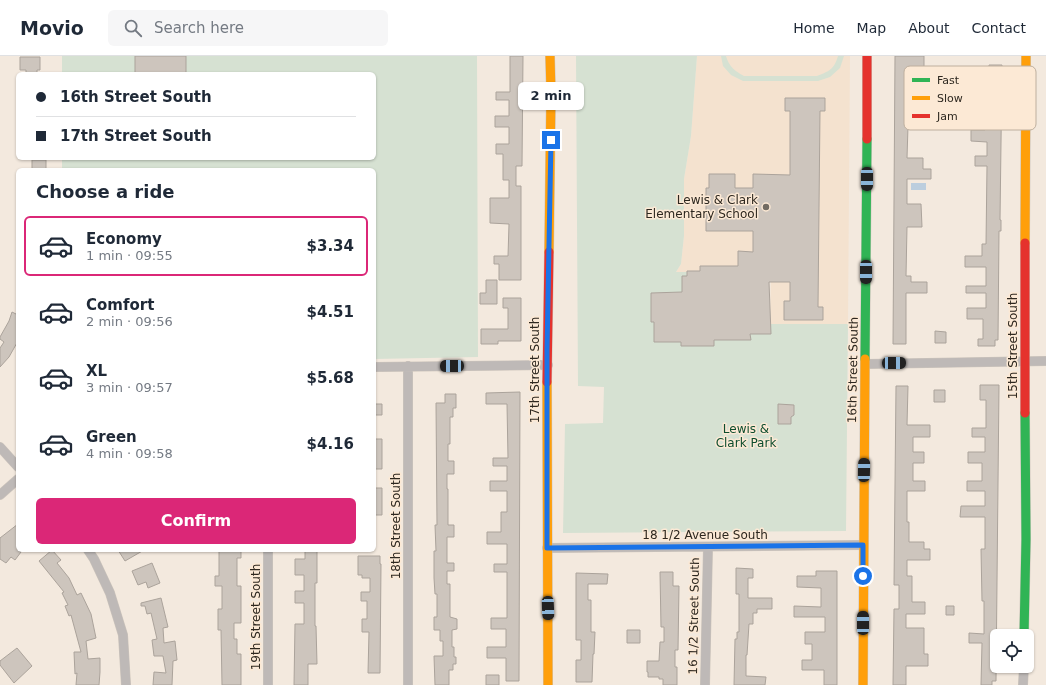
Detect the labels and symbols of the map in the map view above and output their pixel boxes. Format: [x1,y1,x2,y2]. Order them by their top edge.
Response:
legend [904,66,1036,130]
text: Fast [937,74,960,87]
callout: 2 min [518,82,584,110]
text: Slow [937,92,963,105]
text: Jam [936,110,958,123]
route end [542,131,560,149]
car [861,167,873,191]
place label: Lewis & Clark Elementary School [645,193,758,221]
marker: Lewis & Clark Elementary School [761,202,771,212]
car [860,260,872,284]
street label: 15th Street South [1006,293,1020,399]
street label: 17th Street South [528,317,542,423]
street label: 16th Street South [845,317,861,423]
car [882,357,906,369]
car [440,360,464,372]
park label: Lewis & Clark Park [716,422,776,450]
car [858,458,870,482]
street label: 18th Street South [389,473,403,579]
street label: 18 1/2 Avenue South [642,528,768,542]
street label: 16 1/2 Street South [686,557,702,675]
street label: 19th Street South [249,564,263,670]
route start [854,567,872,585]
car [542,596,554,620]
car [857,611,869,635]

